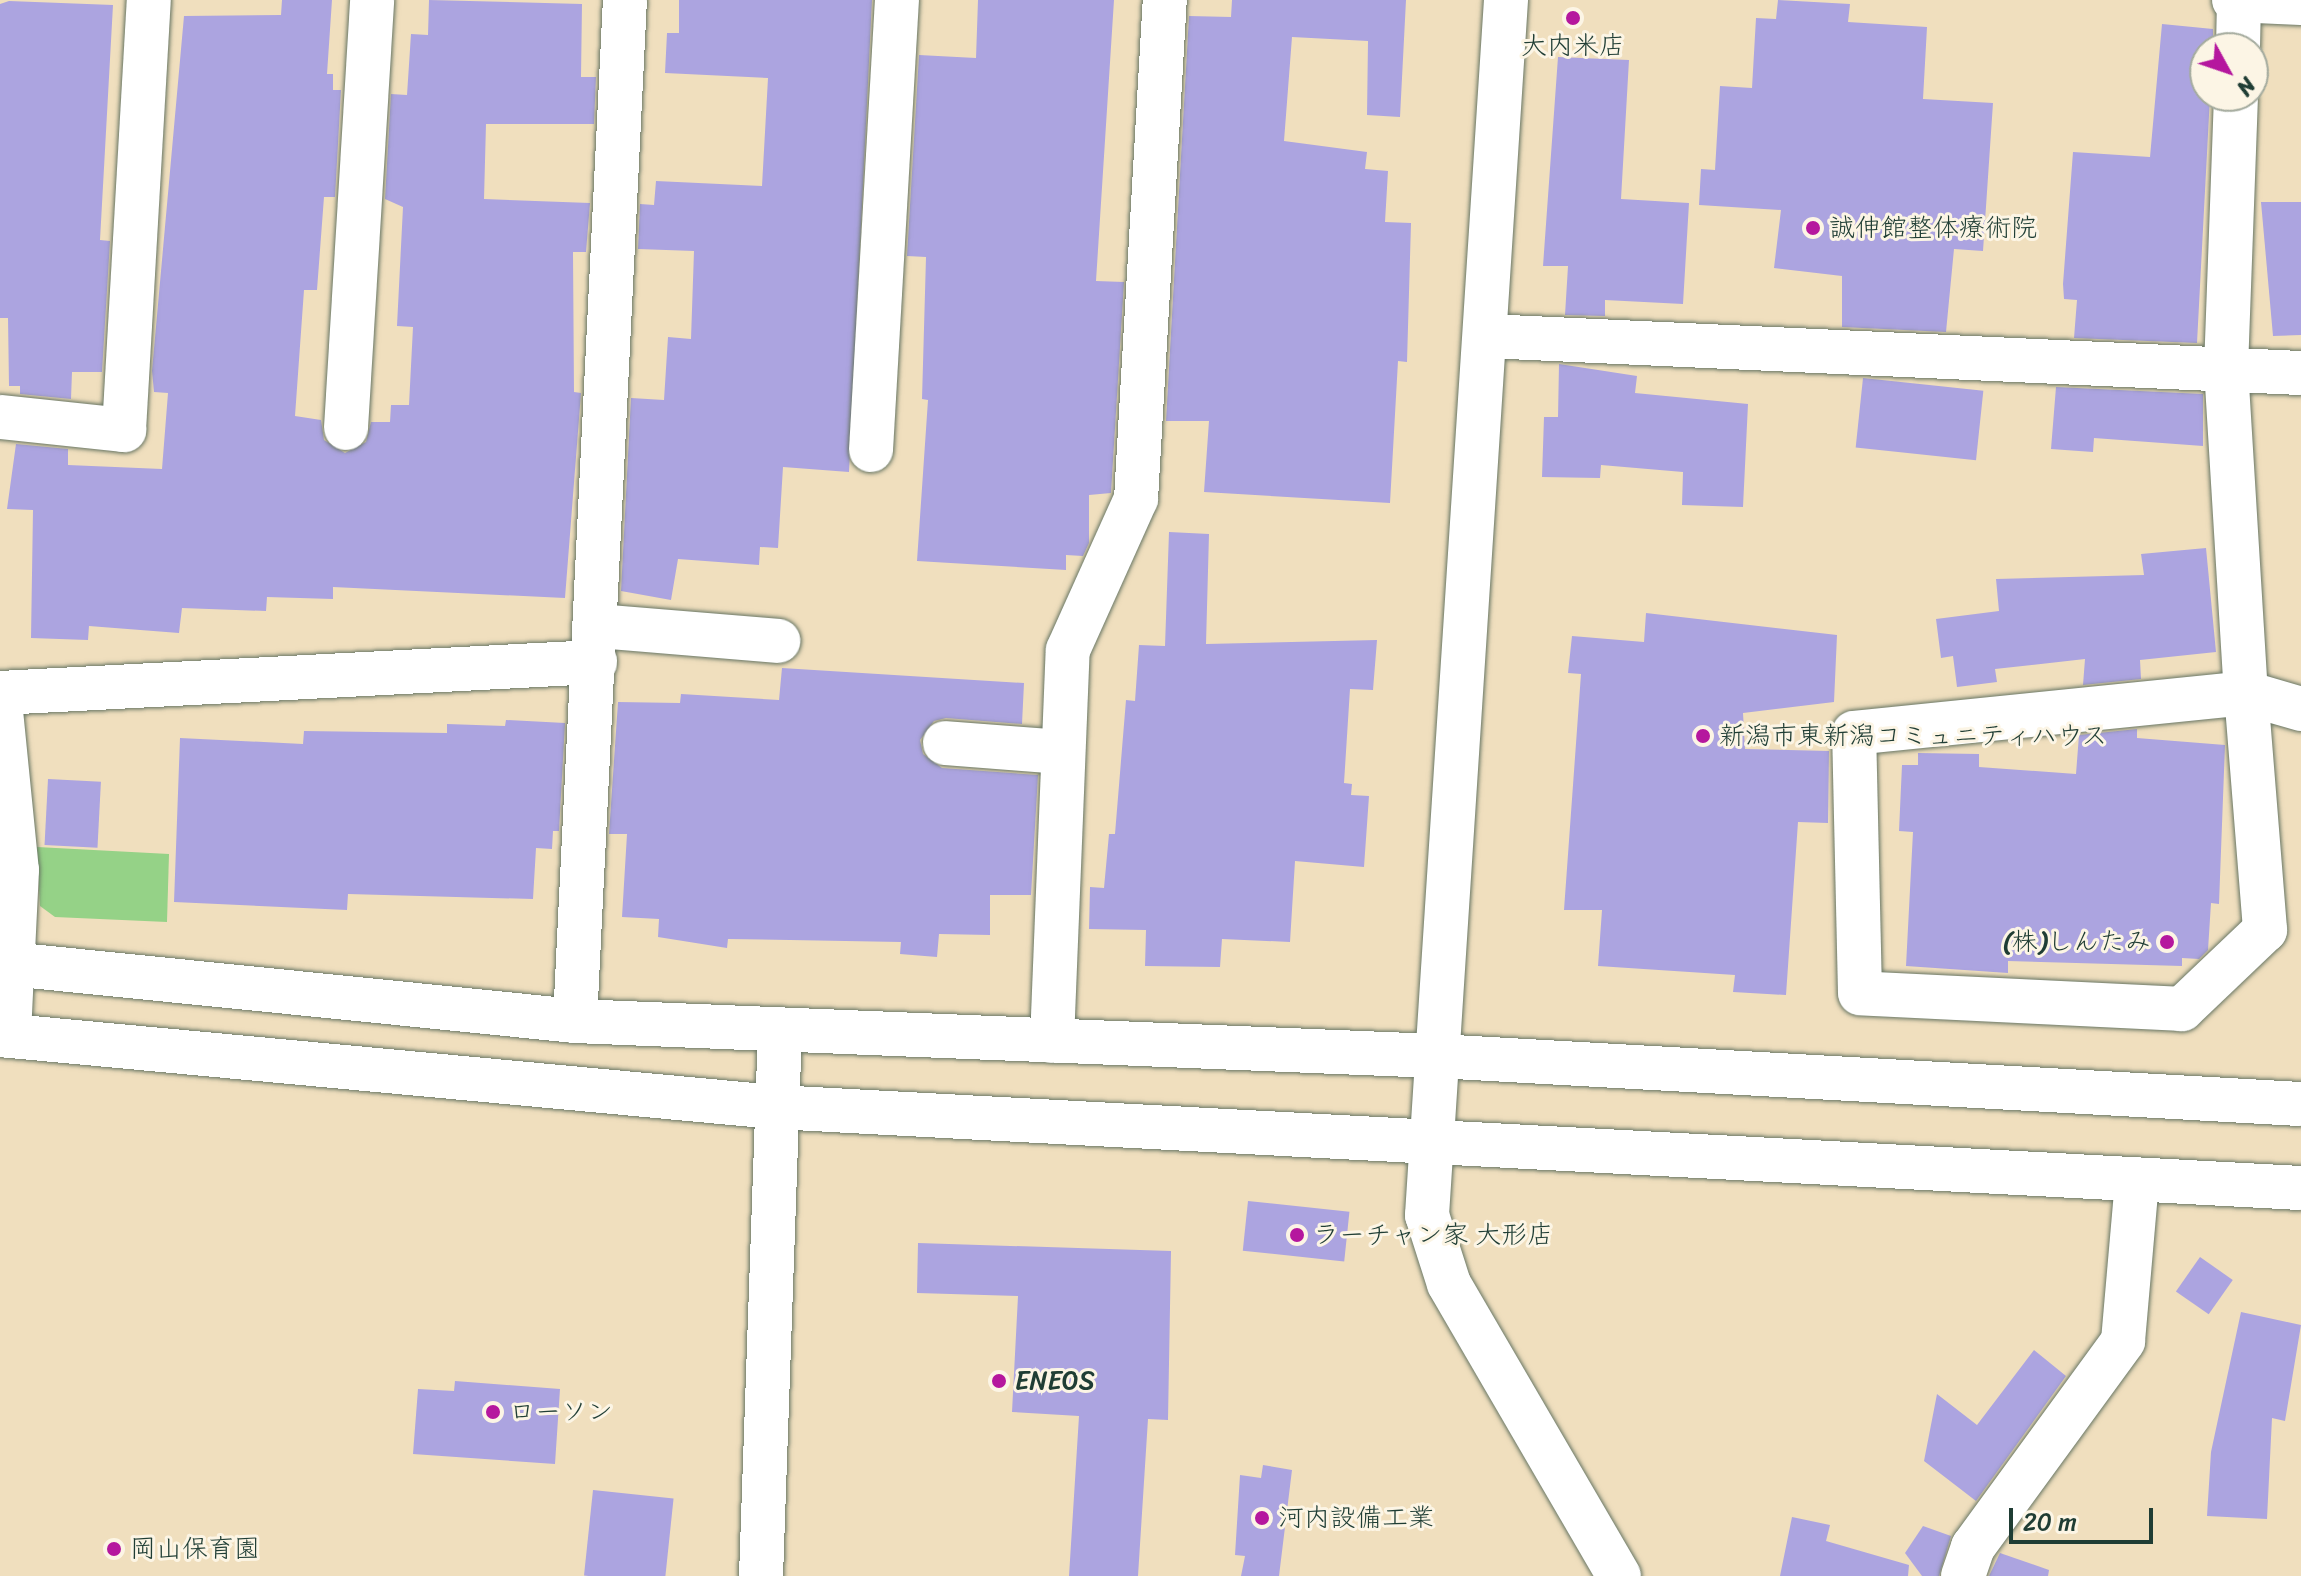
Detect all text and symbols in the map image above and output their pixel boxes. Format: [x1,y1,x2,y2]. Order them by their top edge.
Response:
marker: 大内米店 [1564,9,1582,27]
place label: 大内米店 [1521,30,1625,62]
north arrow [2189,32,2269,112]
text: N [2226,68,2266,105]
place label: 誠伸館整体療術院 [1829,212,2037,244]
marker: 誠伸館整体療術院 [1804,219,1822,237]
place label: 新潟市東新潟コミュニティハウス [1719,720,2109,752]
marker: 新潟市東新潟コミュニティハウス [1694,727,1712,745]
place label: (株)しんたみ [2003,926,2151,958]
marker: (株)しんたみ [2158,933,2176,951]
place label: ラーチャン家 大形店 [1313,1219,1554,1251]
marker: ラーチャン家 大形店 [1288,1226,1306,1244]
place label: ENEOS [1015,1365,1095,1397]
marker: ENEOS [990,1372,1008,1390]
place label: ローソン [509,1396,613,1428]
marker: ローソン [484,1403,502,1421]
scale bar [2013,1492,2157,1542]
text: 20 m [2023,1501,2077,1543]
place label: 河内設備工業 [1278,1502,1434,1534]
marker: 河内設備工業 [1253,1509,1271,1527]
place label: 岡山保育園 [130,1533,260,1565]
marker: 岡山保育園 [105,1540,123,1558]

